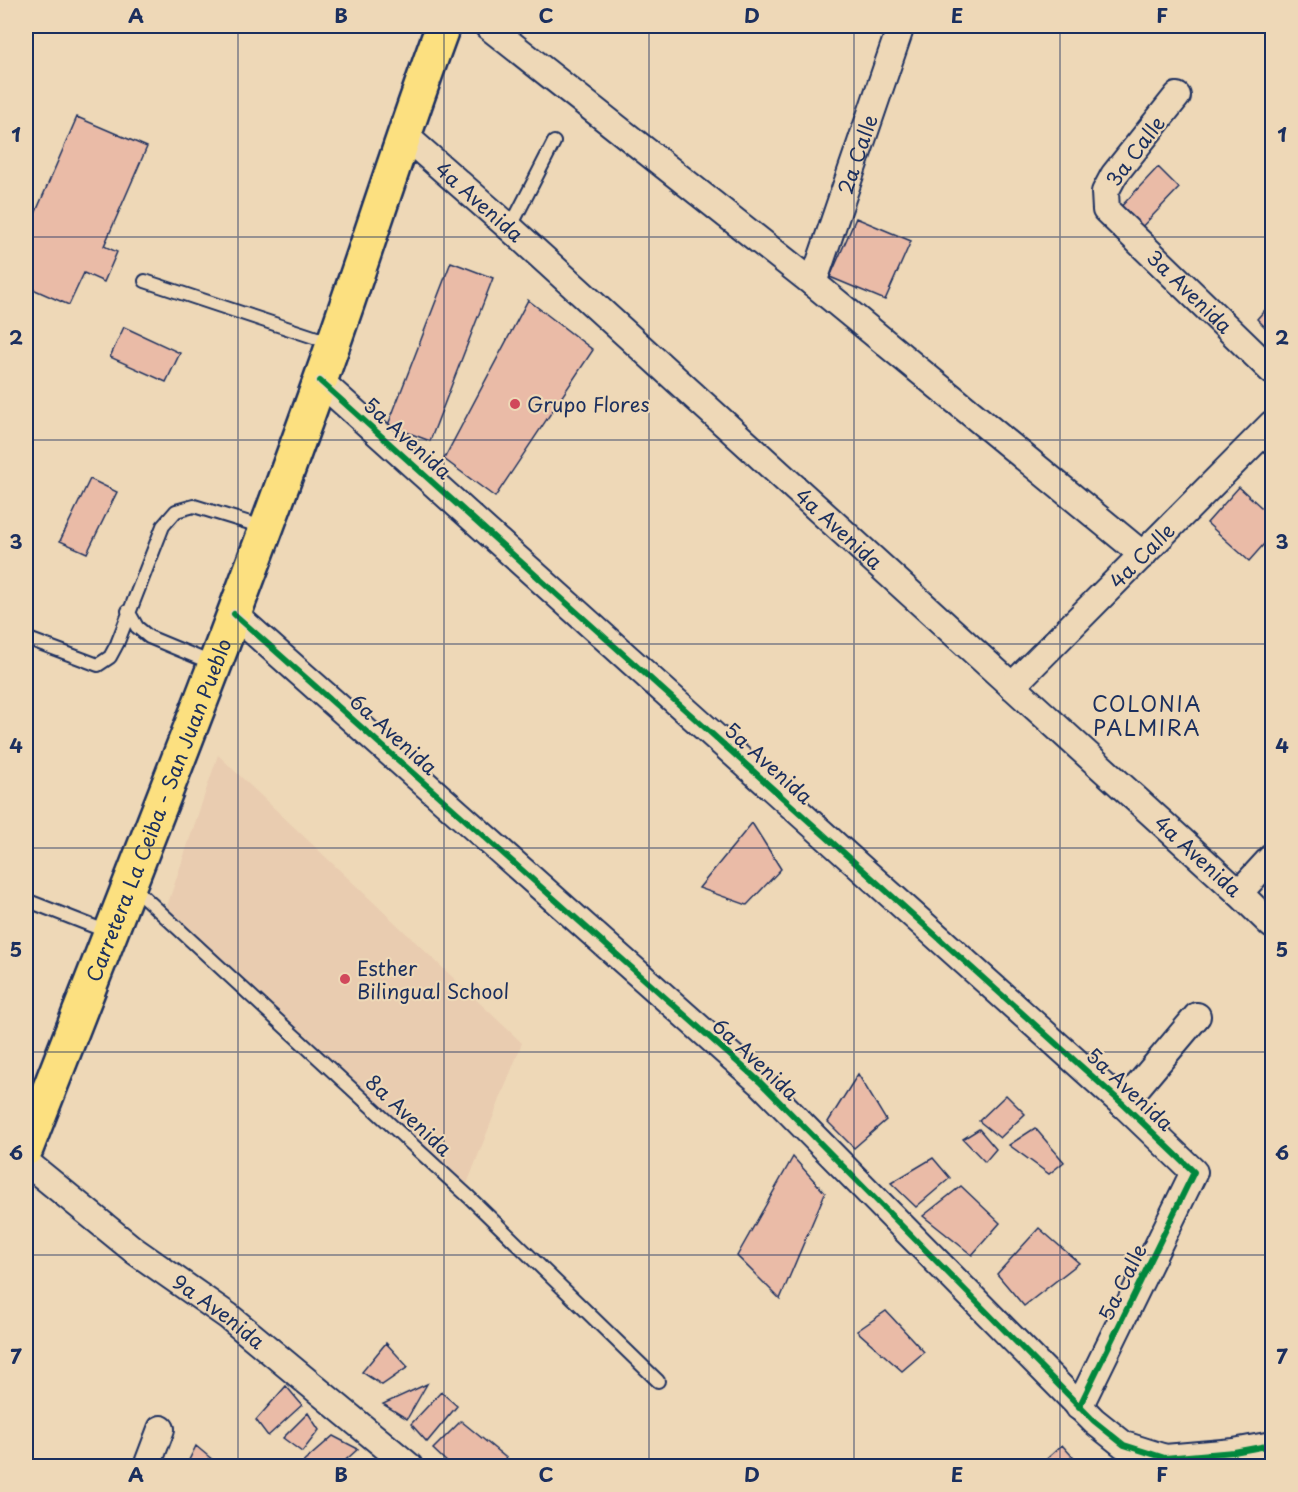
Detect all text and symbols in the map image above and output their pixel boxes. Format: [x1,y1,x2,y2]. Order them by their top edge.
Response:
text: A [128,0,144,30]
text: B [334,0,348,30]
text: C [538,0,554,30]
text: D [744,0,760,30]
text: E [951,0,963,30]
text: F [1156,0,1168,30]
street label: 3a Calle [1098,109,1172,193]
street label: 2a Calle [830,110,885,198]
text: 1 [11,119,21,149]
text: 1 [1277,119,1287,149]
street label: 4a Avenida [429,154,531,249]
street label: 3a Avenida [1140,242,1240,340]
text: 2 [9,322,23,352]
text: 2 [1275,322,1289,352]
place label: Grupo Flores [527,389,650,419]
street label: 5a Avenida [357,390,459,486]
marker: Grupo Flores [508,397,522,411]
street label: 4a Avenida [789,480,890,576]
street label: 4a Calle [1102,516,1181,595]
text: 3 [9,526,23,556]
text: 3 [1275,526,1289,556]
street label: Carretera La Ceiba - San Juan Pueblo [78,634,239,986]
street label: 6a Avenida [344,686,445,782]
district label: COLONIA PALMIRA [1092,687,1202,743]
street label: 5a Avenida [718,715,820,811]
text: 4 [9,730,23,760]
text: 4 [1275,730,1289,760]
street label: 4a Avenida [1148,808,1249,904]
text: 5 [10,934,22,964]
text: 5 [1276,934,1288,964]
place label: Esther Bilingual School [357,953,509,1006]
marker: Esther Bilingual School [338,972,352,986]
street label: 6a Avenida [706,1011,806,1107]
street label: 5a Avenida [1080,1041,1181,1138]
street label: 8a Avenida [359,1067,459,1163]
text: 6 [9,1137,23,1167]
text: 6 [1275,1137,1289,1167]
street label: 5a Calle [1091,1238,1154,1325]
street label: 9a Avenida [166,1267,272,1356]
text: 7 [10,1341,22,1371]
text: 7 [1276,1341,1288,1371]
text: A [128,1459,144,1489]
text: B [334,1459,348,1489]
text: C [538,1459,554,1489]
text: D [744,1459,760,1489]
text: E [951,1459,963,1489]
text: F [1156,1459,1168,1489]

